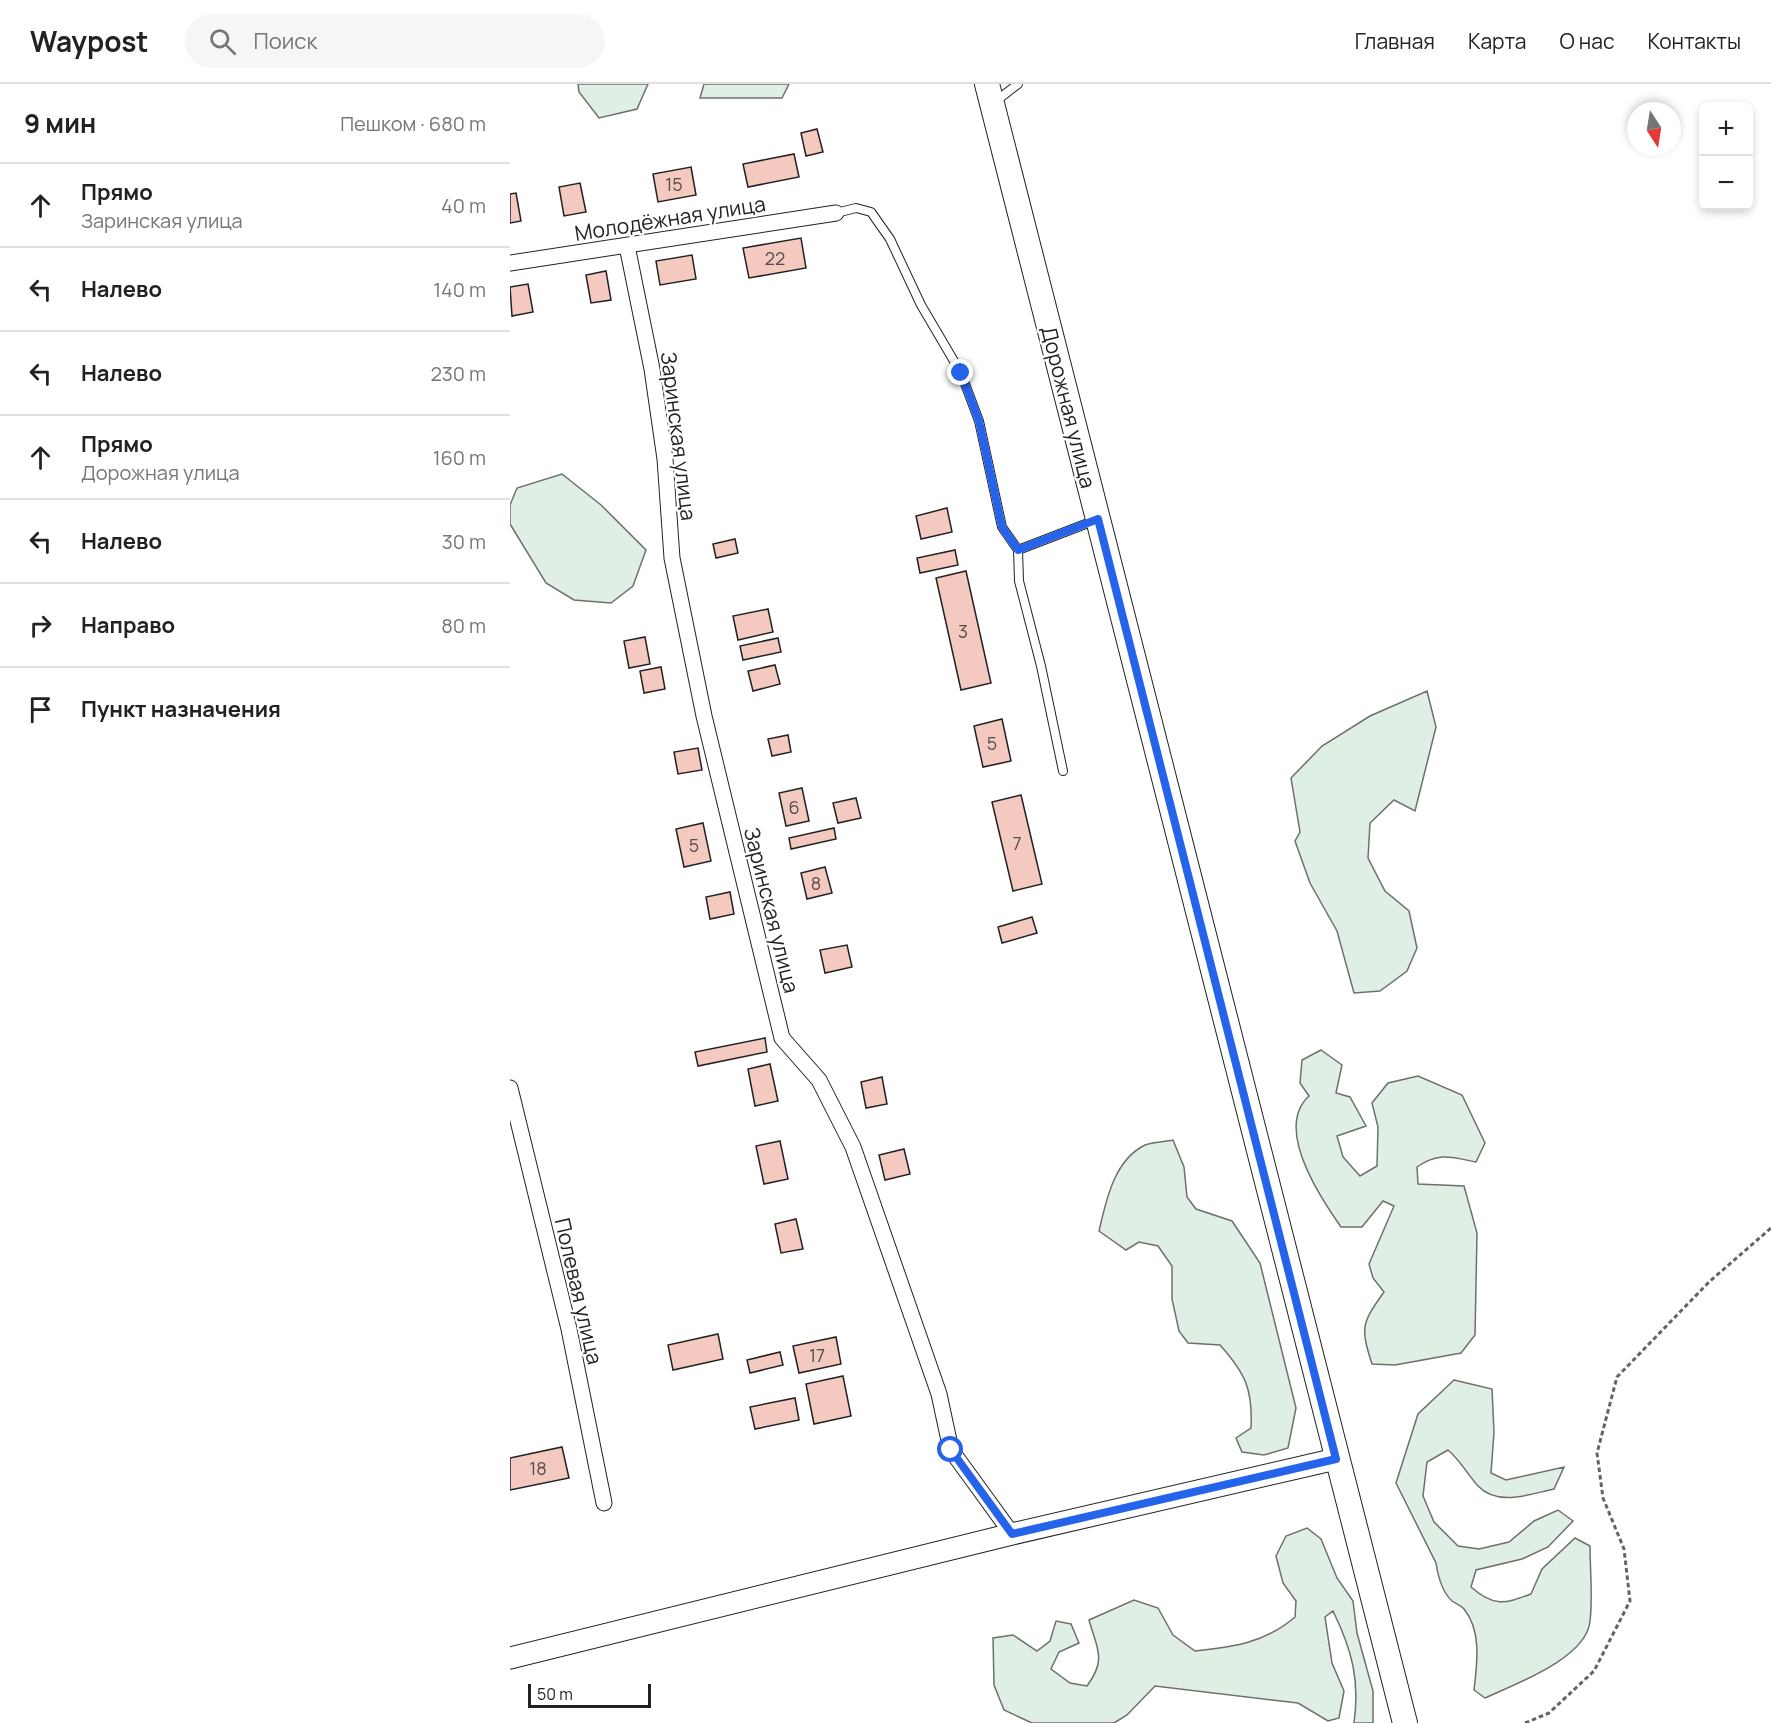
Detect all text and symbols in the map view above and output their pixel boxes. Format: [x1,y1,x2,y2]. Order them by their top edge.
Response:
search box [185,14,605,68]
text: Waypost [30,22,149,60]
icon: search [206,25,239,58]
text: Поиск [254,26,317,56]
text: Главная [1355,27,1435,55]
text: Карта [1468,27,1526,55]
text: О нас [1559,27,1615,55]
text: Контакты [1648,27,1741,55]
north arrow [1627,102,1681,156]
map controls [1699,102,1753,210]
button: + [1699,102,1753,156]
text: 9 мин [24,105,96,141]
text: Пешком · 680 m [340,110,486,137]
button: − [1699,156,1753,210]
house number: 15 [665,172,683,196]
text: Прямо [81,177,153,207]
icon: ahead [24,189,57,222]
street label: Молодёжная улица [573,189,767,247]
text: 40 m [441,192,486,219]
text: Заринская улица [81,207,243,234]
house number: 22 [765,246,785,270]
icon: left [24,273,57,306]
text: Налево [81,274,162,304]
text: 140 m [433,276,486,303]
street label: Дорожная улица [1035,323,1103,491]
street label: Заринская улица [655,350,703,522]
icon: left [24,357,57,390]
text: Налево [81,358,162,388]
route end [947,359,973,385]
text: 230 m [430,360,486,387]
text: Прямо [81,429,153,459]
icon: ahead [24,441,57,474]
text: 160 m [433,444,486,471]
text: Дорожная улица [81,459,240,486]
icon: left [24,525,57,558]
text: Налево [81,526,162,556]
text: 30 m [442,528,486,555]
icon: right [24,609,57,642]
text: Направо [81,610,175,640]
text: 80 m [441,612,486,639]
house number: 3 [958,619,968,643]
icon: arrive [24,693,57,726]
text: Пункт назначения [81,694,281,724]
house number: 5 [987,731,997,755]
house number: 6 [788,795,800,819]
street label: Заринская улица [738,824,806,996]
house number: 7 [1012,831,1022,855]
house number: 5 [689,833,699,857]
house number: 8 [811,871,821,895]
street label: Полевая улица [549,1215,609,1367]
house number: 17 [809,1343,825,1367]
route start [937,1436,963,1462]
house number: 18 [529,1456,547,1480]
scale bar [528,1681,651,1708]
text: 50 m [537,1683,573,1705]

